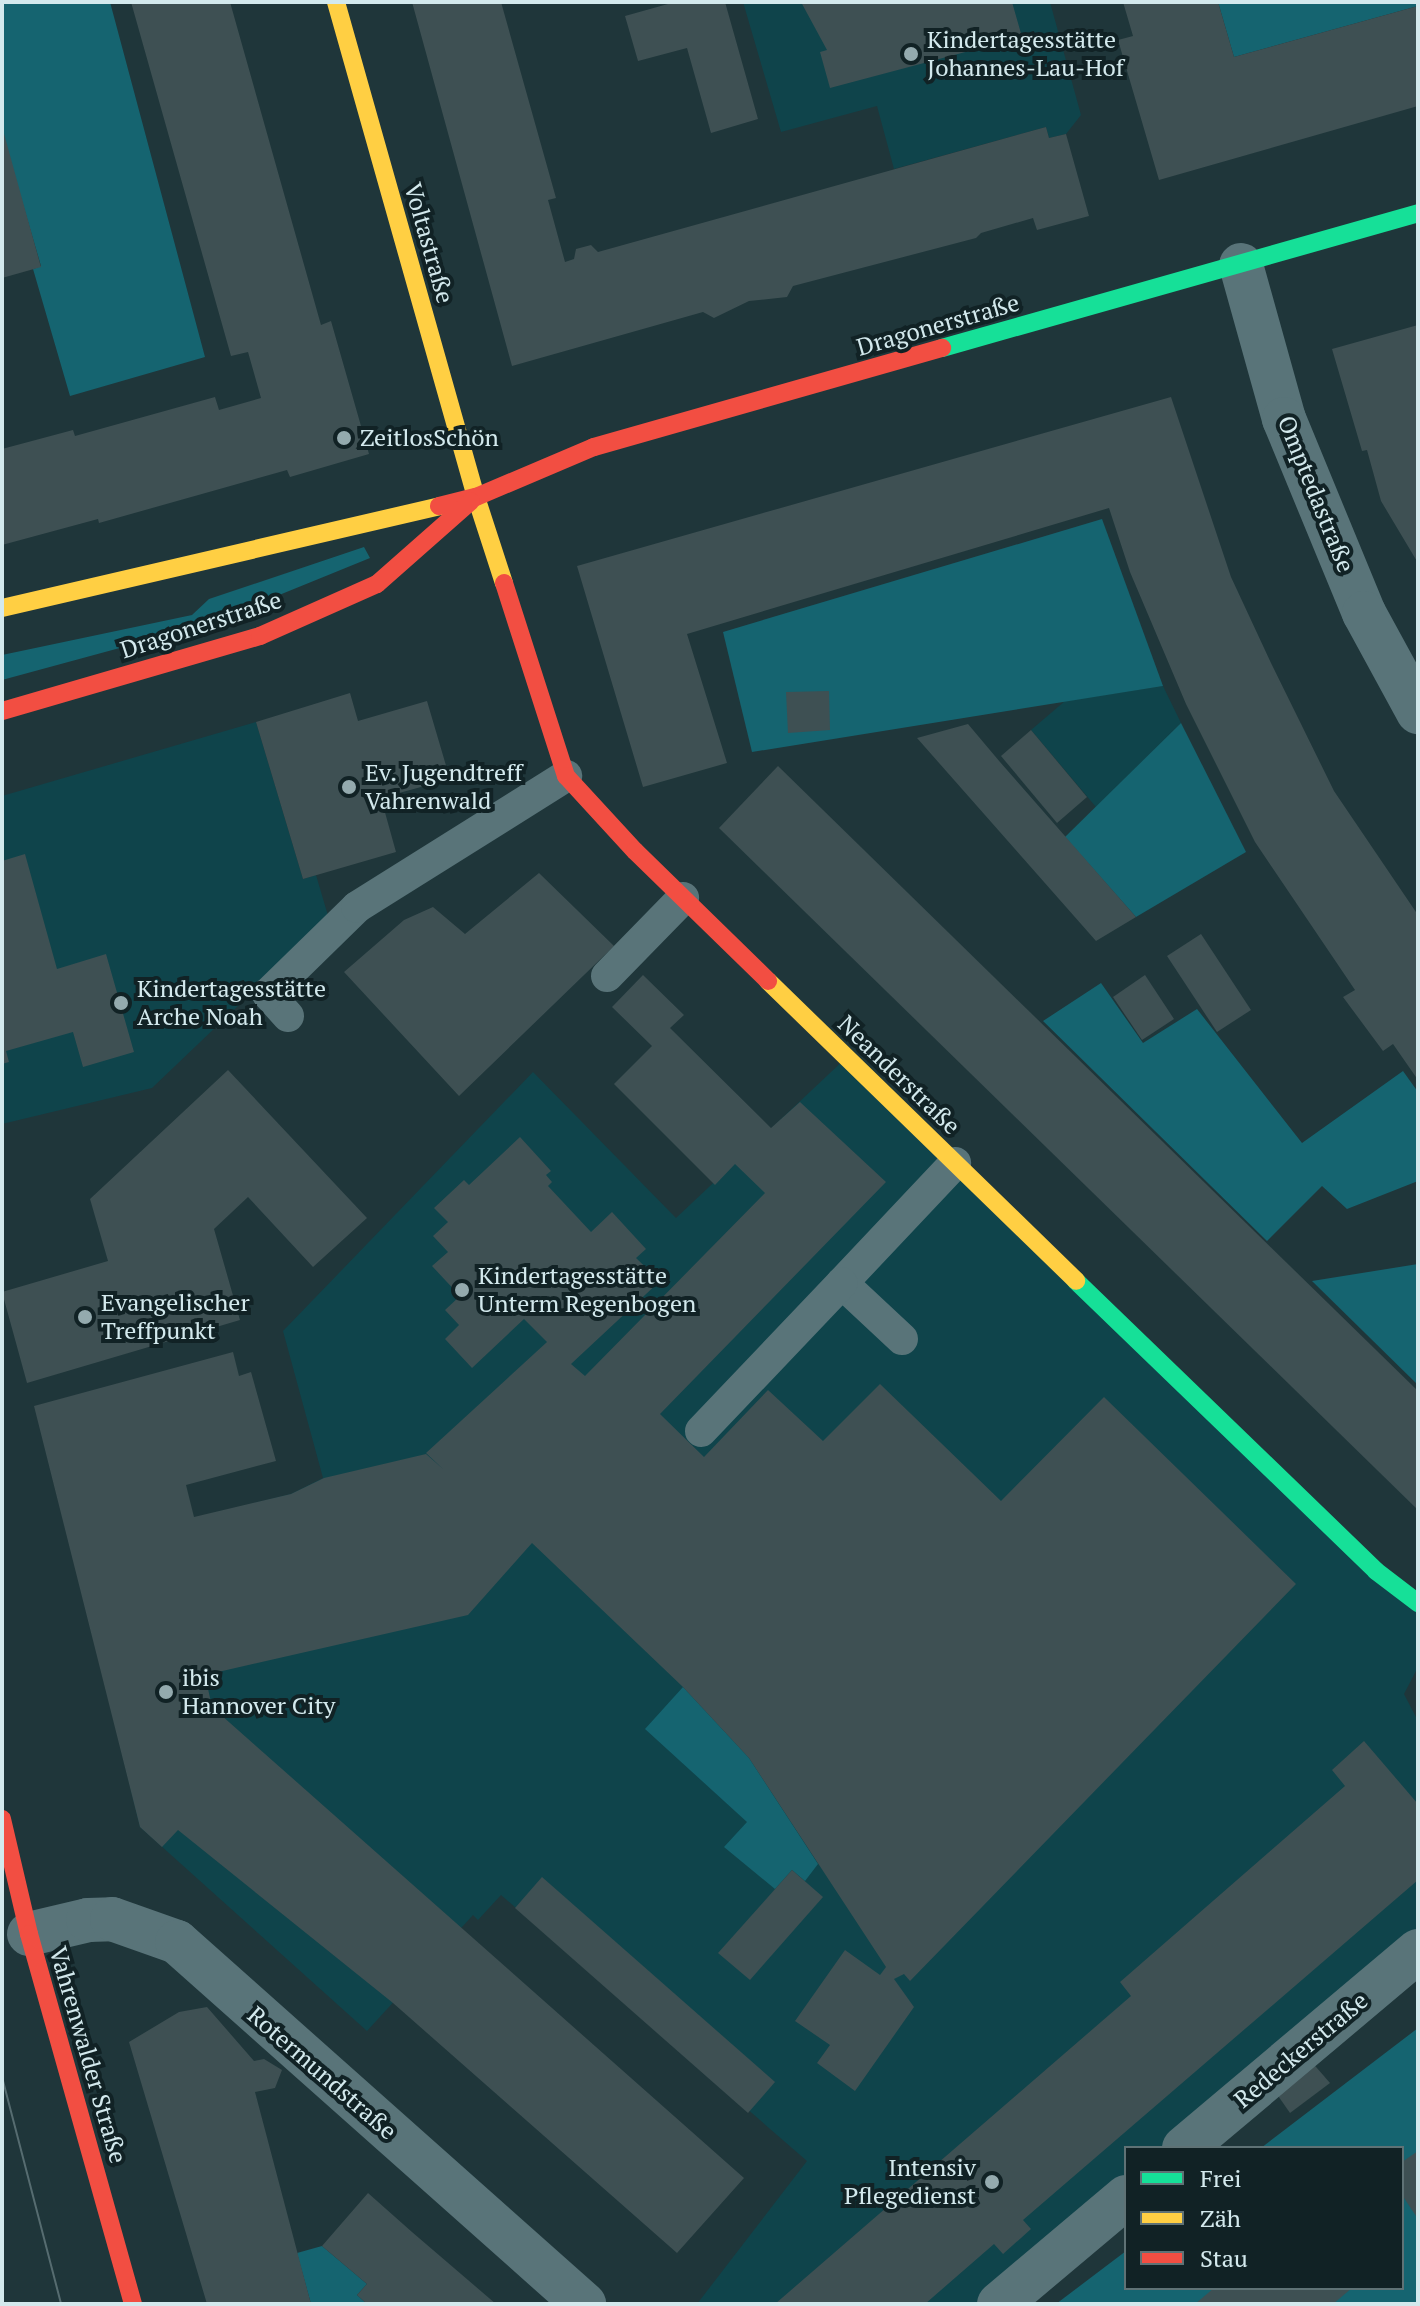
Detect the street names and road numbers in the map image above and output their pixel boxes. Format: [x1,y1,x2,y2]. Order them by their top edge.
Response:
street label: Voltastraße [398,180,460,306]
street label: Dragonerstraße [853,288,1023,362]
street label: Omptedastraße [1272,412,1360,576]
street label: Dragonerstraße [117,585,285,665]
street label: Neanderstraße [832,1010,966,1140]
street label: Vahrenwalder Straße [43,1943,133,2167]
street label: Redeckerstraße [1229,1986,1373,2114]
street label: Rotermundstraße [242,2000,402,2146]

